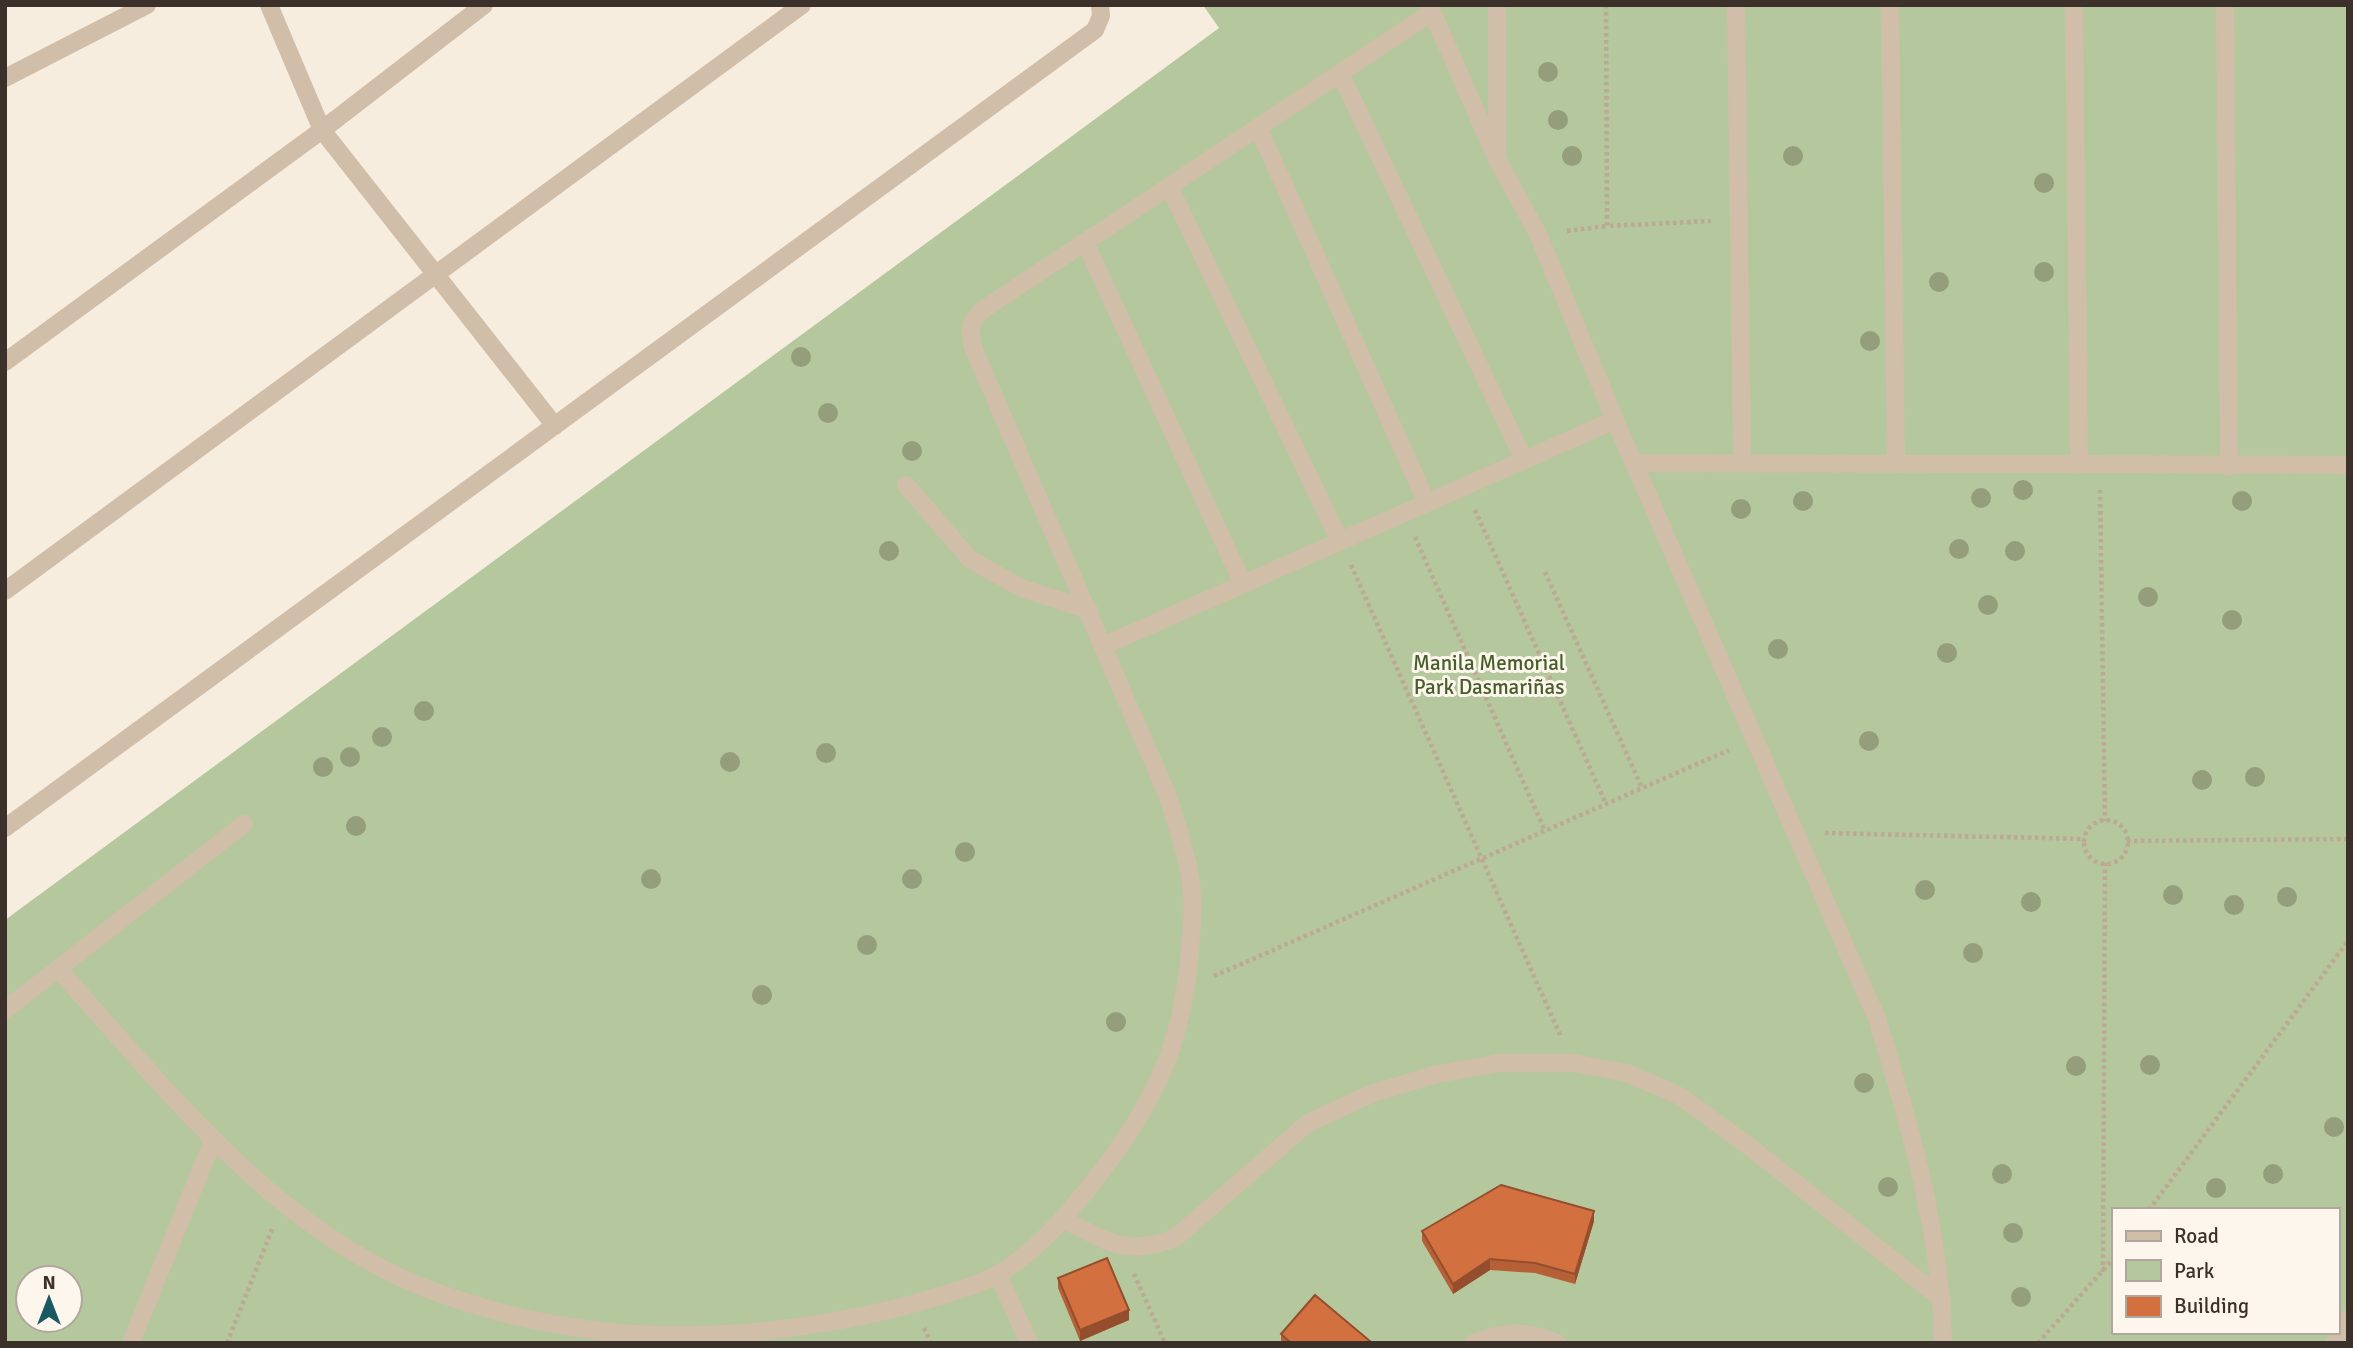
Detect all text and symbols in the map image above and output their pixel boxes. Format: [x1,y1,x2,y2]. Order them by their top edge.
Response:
park label: Manila Memorial Park Dasmariñas [1413,650,1565,700]
legend [2112,1208,2339,1334]
text: Road [2174,1223,2219,1249]
text: Park [2174,1258,2215,1284]
north arrow [14,1264,84,1334]
text: N [42,1271,56,1295]
text: Building [2174,1293,2249,1319]

